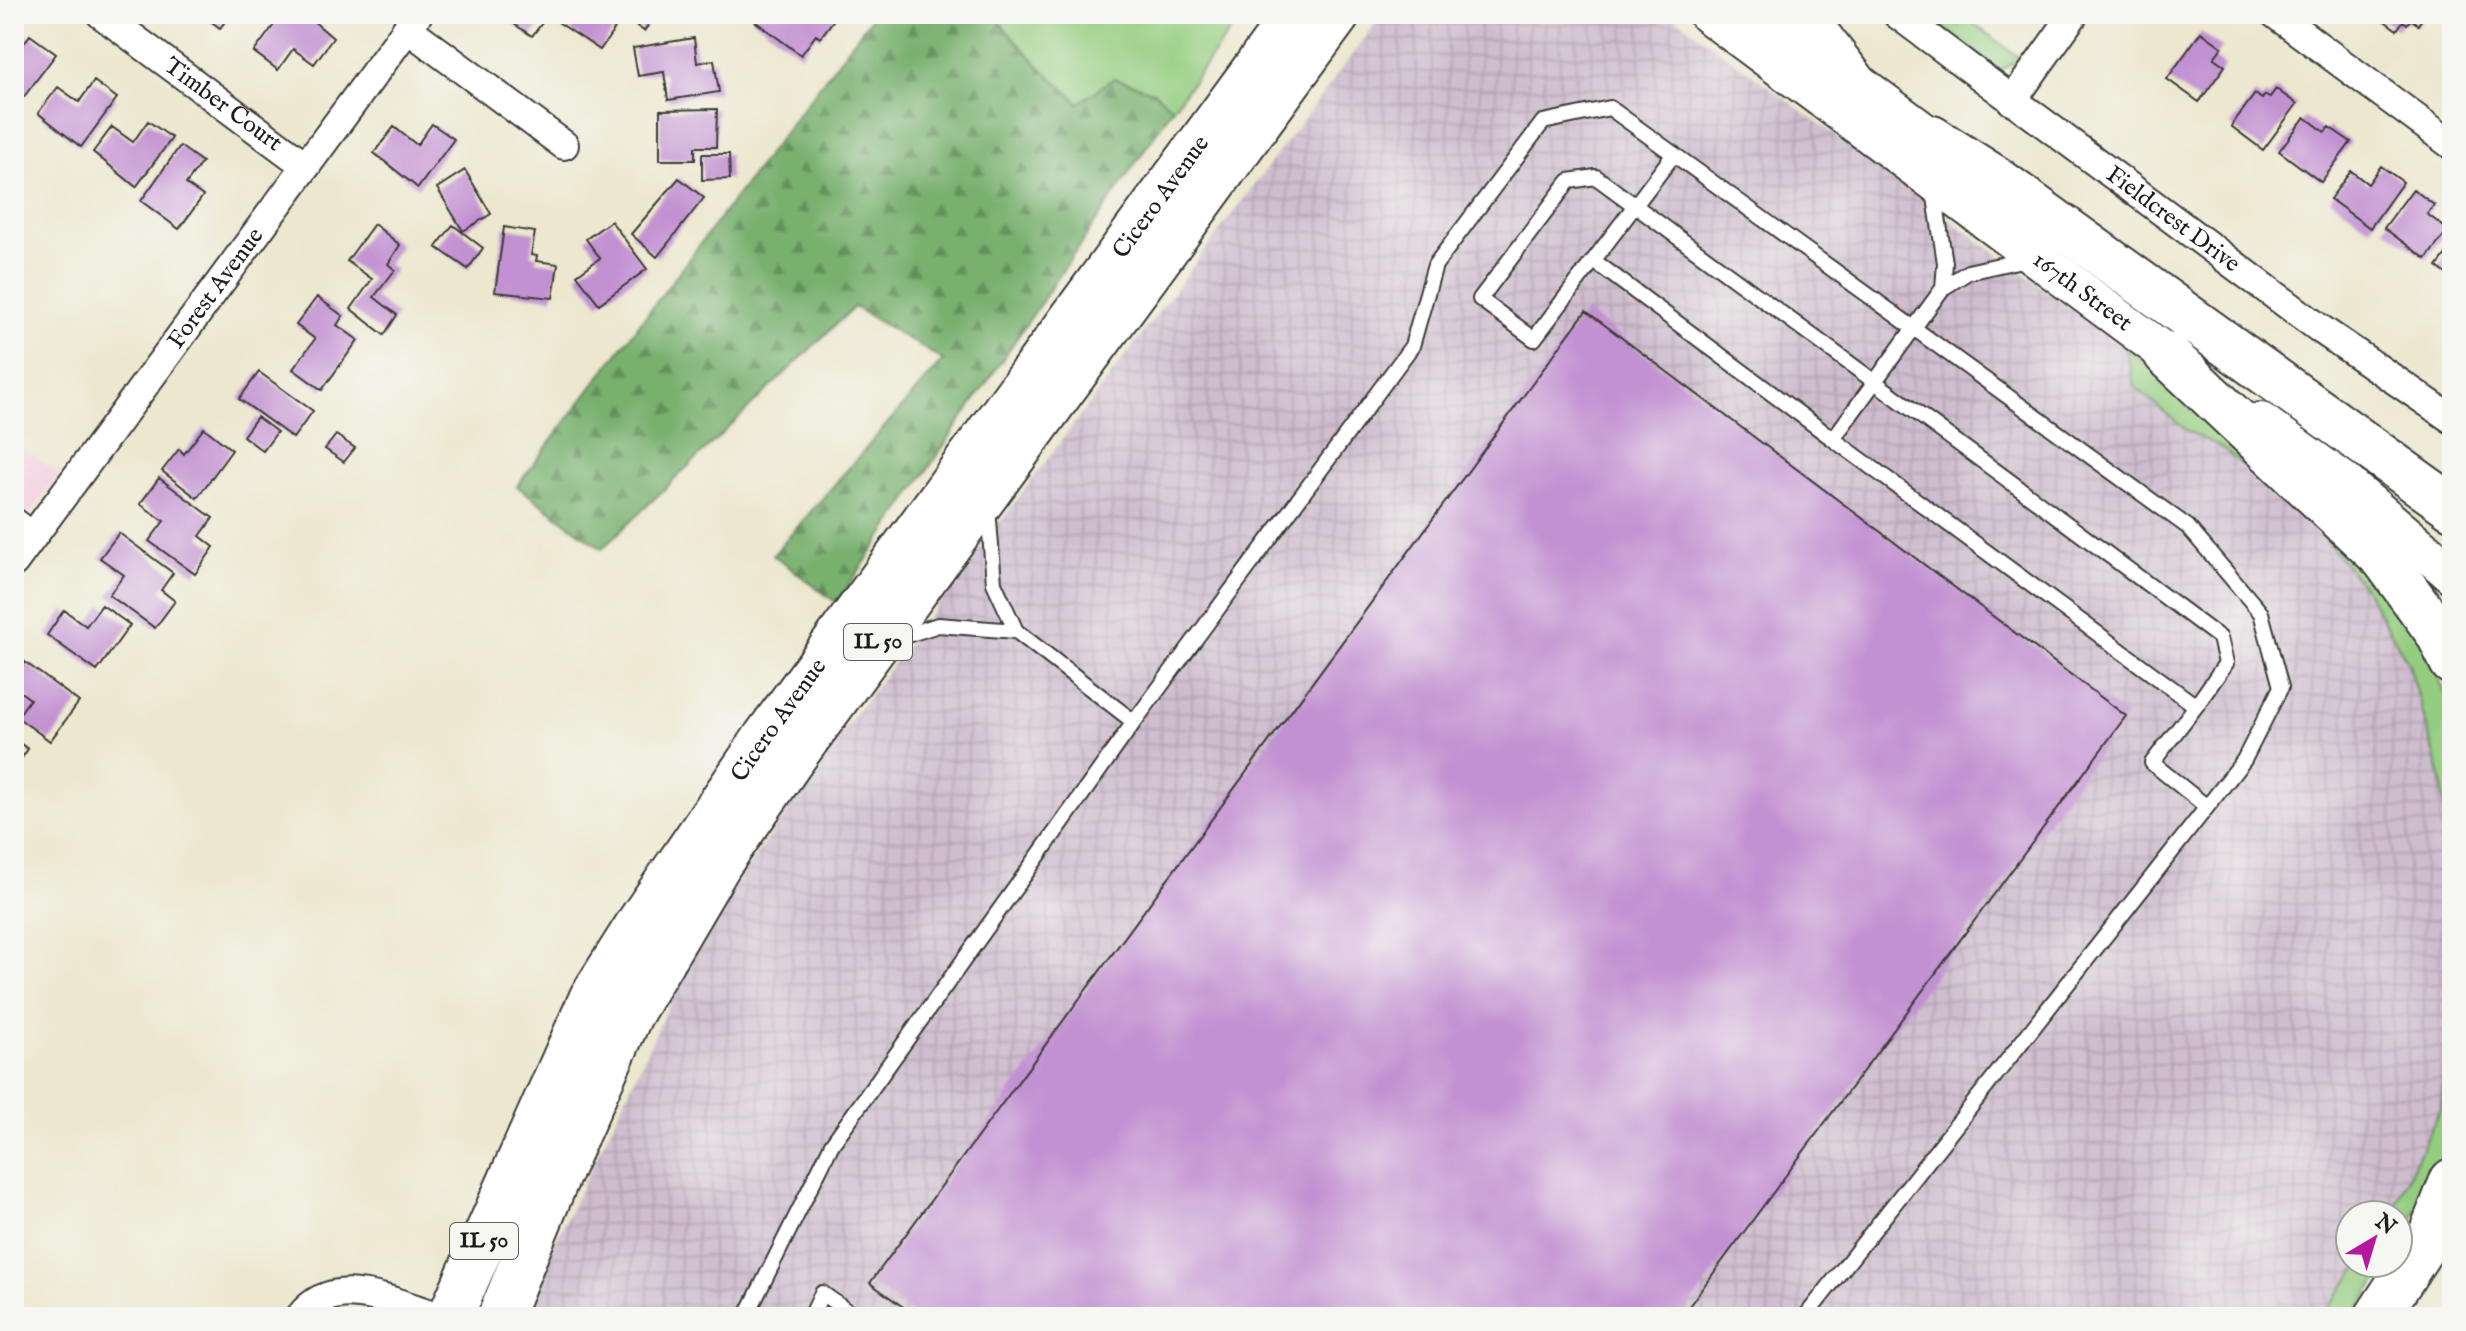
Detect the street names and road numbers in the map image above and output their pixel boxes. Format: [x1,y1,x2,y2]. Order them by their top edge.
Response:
street label: Timber Court [158,50,288,159]
street label: Cicero Avenue [1106,129,1216,265]
street label: Fieldcrest Drive [2100,159,2246,280]
street label: Forest Avenue [161,222,271,355]
street label: 167th Street [2026,244,2138,339]
road number: IL 50 [844,624,912,660]
street label: Cicero Avenue [724,652,834,788]
road number: IL 50 [450,1223,518,1259]

